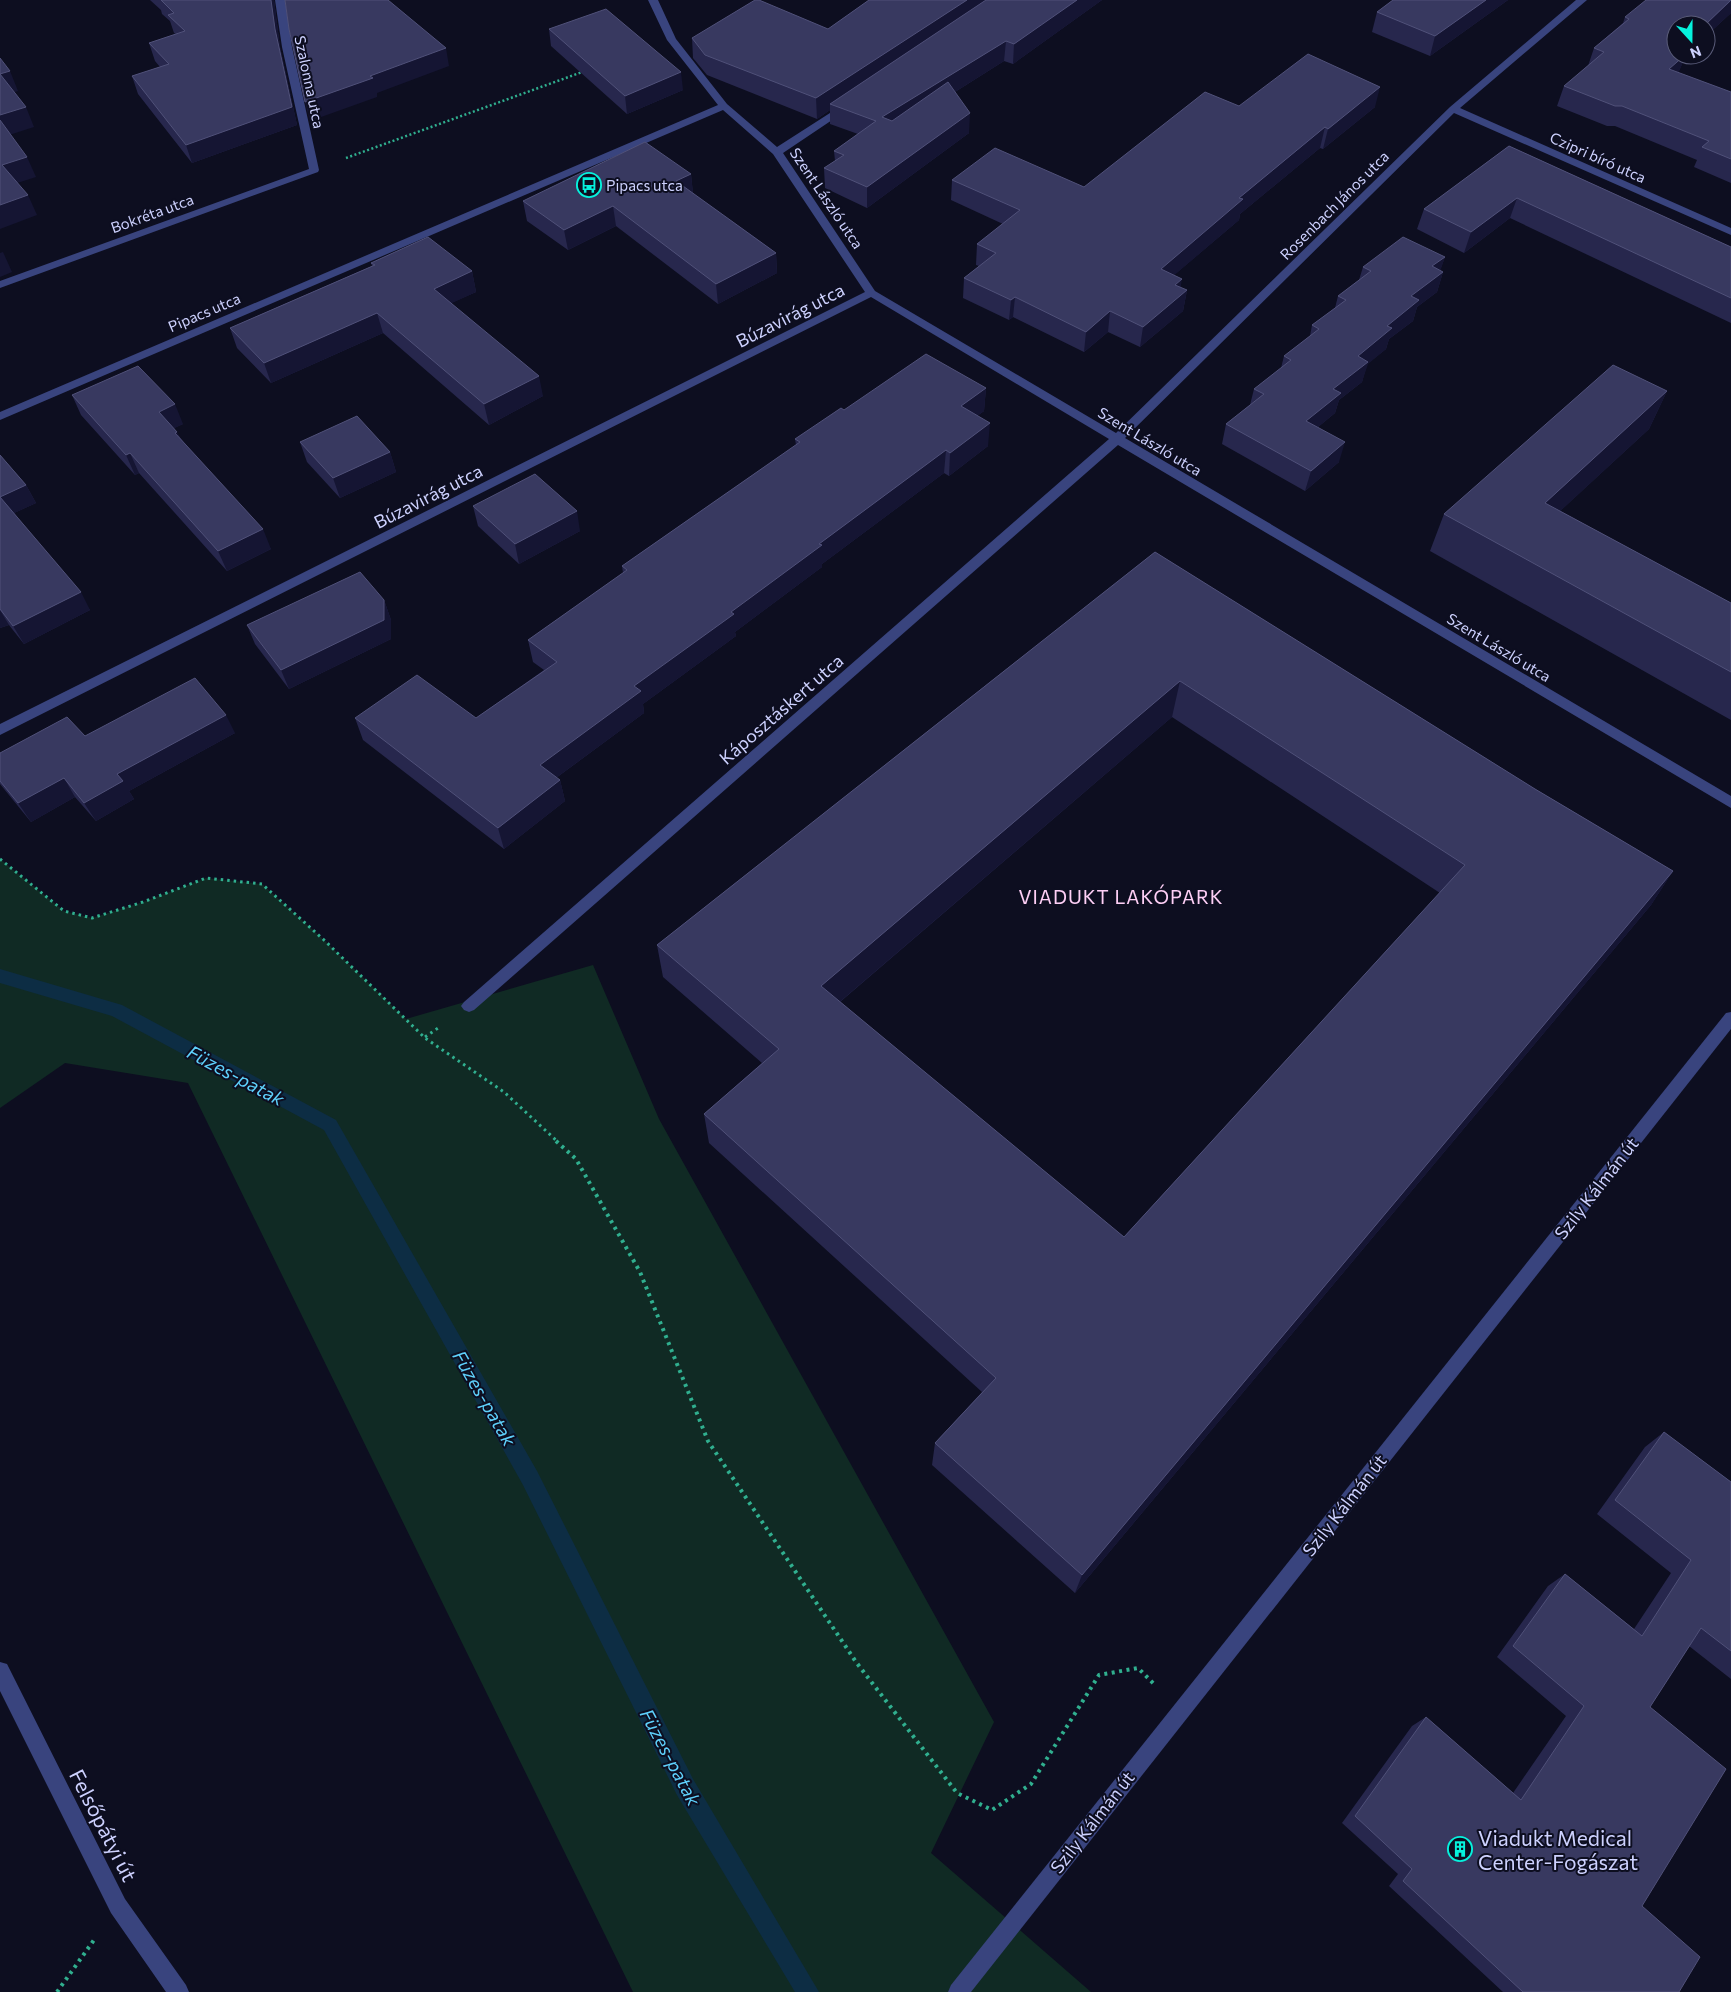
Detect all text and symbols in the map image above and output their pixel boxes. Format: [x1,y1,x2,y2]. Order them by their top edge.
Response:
north arrow [1666,15,1716,65]
street label: Szalonna utca [291,34,329,130]
text: N [1688,43,1704,62]
street label: Czipri bíró utca [1547,128,1649,186]
street label: Szent László utca [787,144,867,252]
street label: Rosenbach János utca [1276,147,1392,263]
bus stop icon: Pipacs utca [576,172,602,198]
place label: Pipacs utca [606,176,683,194]
street label: Bokréta utca [108,190,196,236]
street label: Búzavirág utca [732,278,848,352]
street label: Pipacs utca [165,289,243,335]
street label: Szent László utca [1095,403,1205,479]
street label: Búzavirág utca [370,459,486,533]
street label: Szent László utca [1444,609,1554,685]
street label: Káposztáskert utca [714,649,848,769]
district label: VIADUKT LAKÓPARK [1018,884,1224,908]
water label: Füzes-patak [184,1040,289,1110]
street label: Szily Kálmán út [1549,1132,1643,1244]
water label: Füzes-patak [448,1346,522,1450]
street label: Szily Kálmán út [1297,1449,1391,1561]
water label: Füzes-patak [636,1705,706,1810]
street label: Felsőpátyi út [65,1765,143,1885]
street label: Szily Kálmán út [1045,1766,1139,1878]
place label: Viadukt Medical Center-Fogászat [1478,1825,1638,1874]
building icon: Viadukt Medical Center-Fogászat [1447,1836,1473,1862]

